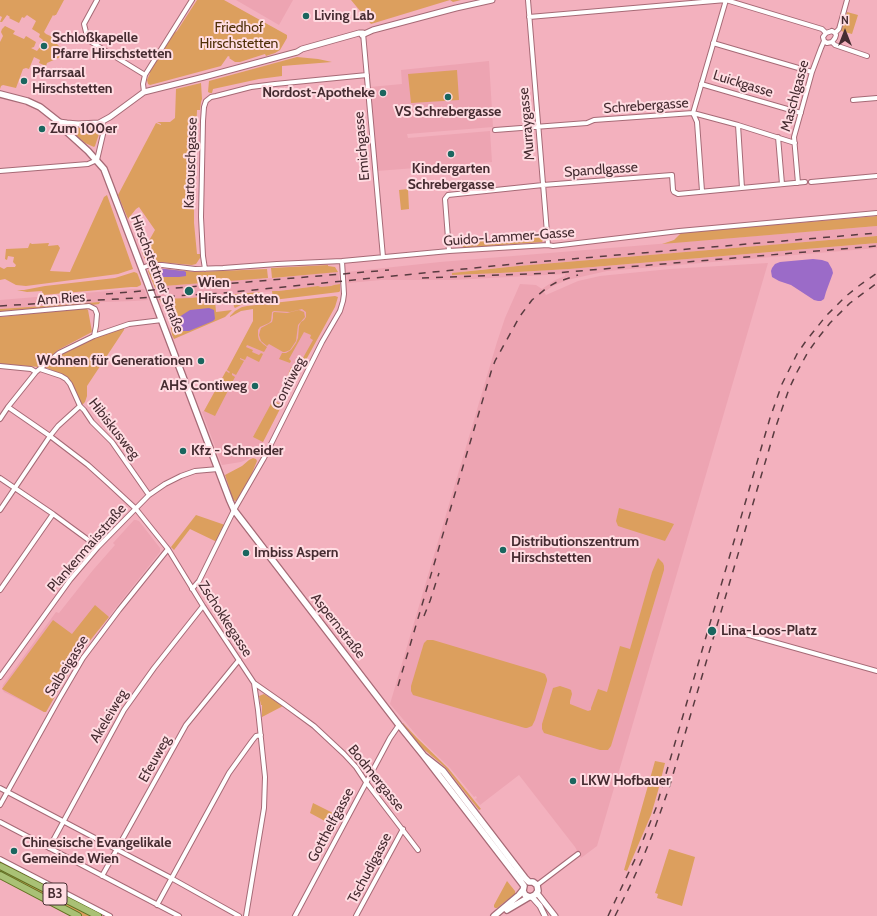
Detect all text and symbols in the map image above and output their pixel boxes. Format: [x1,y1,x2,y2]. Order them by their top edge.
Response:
place label: Living Lab [314,8,375,24]
marker: Living Lab [301,11,311,21]
north arrow [825,12,865,52]
text: N [841,13,849,27]
park label: Friedhof Hirschstetten [200,20,278,52]
place label: Schloßkapelle Pfarre Hirschstetten [52,30,172,62]
marker: Schloßkapelle Pfarre Hirschstetten [39,41,49,51]
street label: Maschlgasse [777,58,813,134]
place label: Pfarrsaal Hirschstetten [32,65,113,98]
street label: Luickgasse [711,67,775,101]
marker: Pfarrsaal Hirschstetten [19,76,29,86]
place label: Nordost-Apotheke [262,85,375,101]
street label: Murraygasse [515,87,539,161]
marker: Nordost-Apotheke [378,88,388,98]
marker: VS Schrebergasse [443,92,453,102]
street label: Schrebergasse [603,95,689,117]
place label: VS Schrebergasse [395,104,501,120]
street label: Emichgasse [351,111,373,181]
street label: Kartouschgasse [181,117,201,209]
place label: Zum 100er [50,121,117,137]
marker: Zum 100er [37,124,47,134]
marker: Kindergarten Schrebergasse [446,149,456,159]
street label: Spandlgasse [564,159,638,181]
place label: Kindergarten Schrebergasse [408,161,494,194]
street label: Hirschstettner Straße [127,212,187,336]
street label: Guido-Lammer-Gasse [443,224,575,250]
place label: Wien Hirschstetten [198,275,279,308]
marker: Wien Hirschstetten [183,285,195,297]
street label: Am Ries [36,289,86,309]
place label: Wohnen für Generationen [37,353,193,369]
street label: Contiweg [269,354,309,412]
marker: Wohnen für Generationen [196,356,206,366]
place label: AHS Contiweg [160,378,247,394]
marker: AHS Contiweg [250,381,260,391]
street label: Hibiskusweg [85,395,143,463]
place label: Kfz - Schneider [191,443,283,459]
marker: Kfz - Schneider [178,446,188,456]
street label: Plankenmaisstraße [44,501,130,595]
place label: Distributionszentrum Hirschstetten [511,534,639,566]
place label: Imbiss Aspern [254,545,339,561]
marker: Distributionszentrum Hirschstetten [498,545,508,555]
marker: Imbiss Aspern [241,548,251,558]
street label: Zschokkegasse [194,578,256,660]
street label: Aspernstraße [307,590,369,662]
place label: Lina-Loos-Platz [721,623,817,639]
marker: Lina-Loos-Platz [706,625,718,637]
street label: Salbeigasse [42,632,92,700]
street label: Akeleiweg [87,686,131,746]
street label: Efeuweg [135,733,175,785]
street label: Bodmergasse [344,742,408,814]
place label: LKW Hofbauer [581,773,671,789]
marker: LKW Hofbauer [568,776,578,786]
street label: Gotthelfgasse [304,785,358,865]
street label: Tschudigasse [345,830,395,906]
place label: Chinesische Evangelikale Gemeinde Wien [22,835,171,868]
marker: Chinesische Evangelikale Gemeinde Wien [9,846,19,856]
road number: B3 [43,883,67,905]

